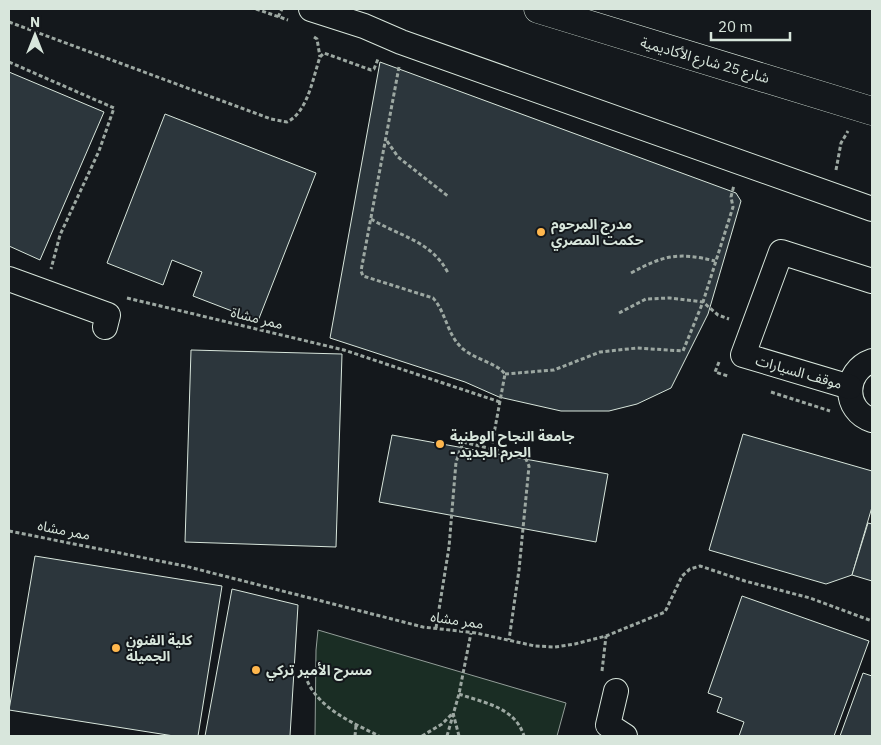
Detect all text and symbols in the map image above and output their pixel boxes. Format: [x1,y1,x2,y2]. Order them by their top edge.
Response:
north arrow [10,10,60,60]
scale bar [711,10,790,42]
text: N [30,13,40,31]
text: 20 m [718,17,753,36]
street label: شارع 25 شارع الأكاديمية [638,33,772,89]
place label: مدرج المرحوم حكمت المصري [551,215,644,251]
marker: مدرج المرحوم حكمت المصري [535,226,547,238]
street label: ممر مشاة [229,303,285,333]
street label: موقف السيارات [754,351,844,393]
place label: جامعة النجاح الوطنية - الحرم الجديد [450,427,575,463]
marker: جامعة النجاح الوطنية - الحرم الجديد [434,438,446,450]
street label: ممر مشاه [36,516,92,544]
street label: ممر مشاه [429,607,485,633]
place label: كلية الفنون الجميلة [126,631,193,665]
marker: كلية الفنون الجميلة [110,642,122,654]
place label: مسرح الأمير تركي [266,661,372,681]
marker: مسرح الأمير تركي [250,664,262,676]

